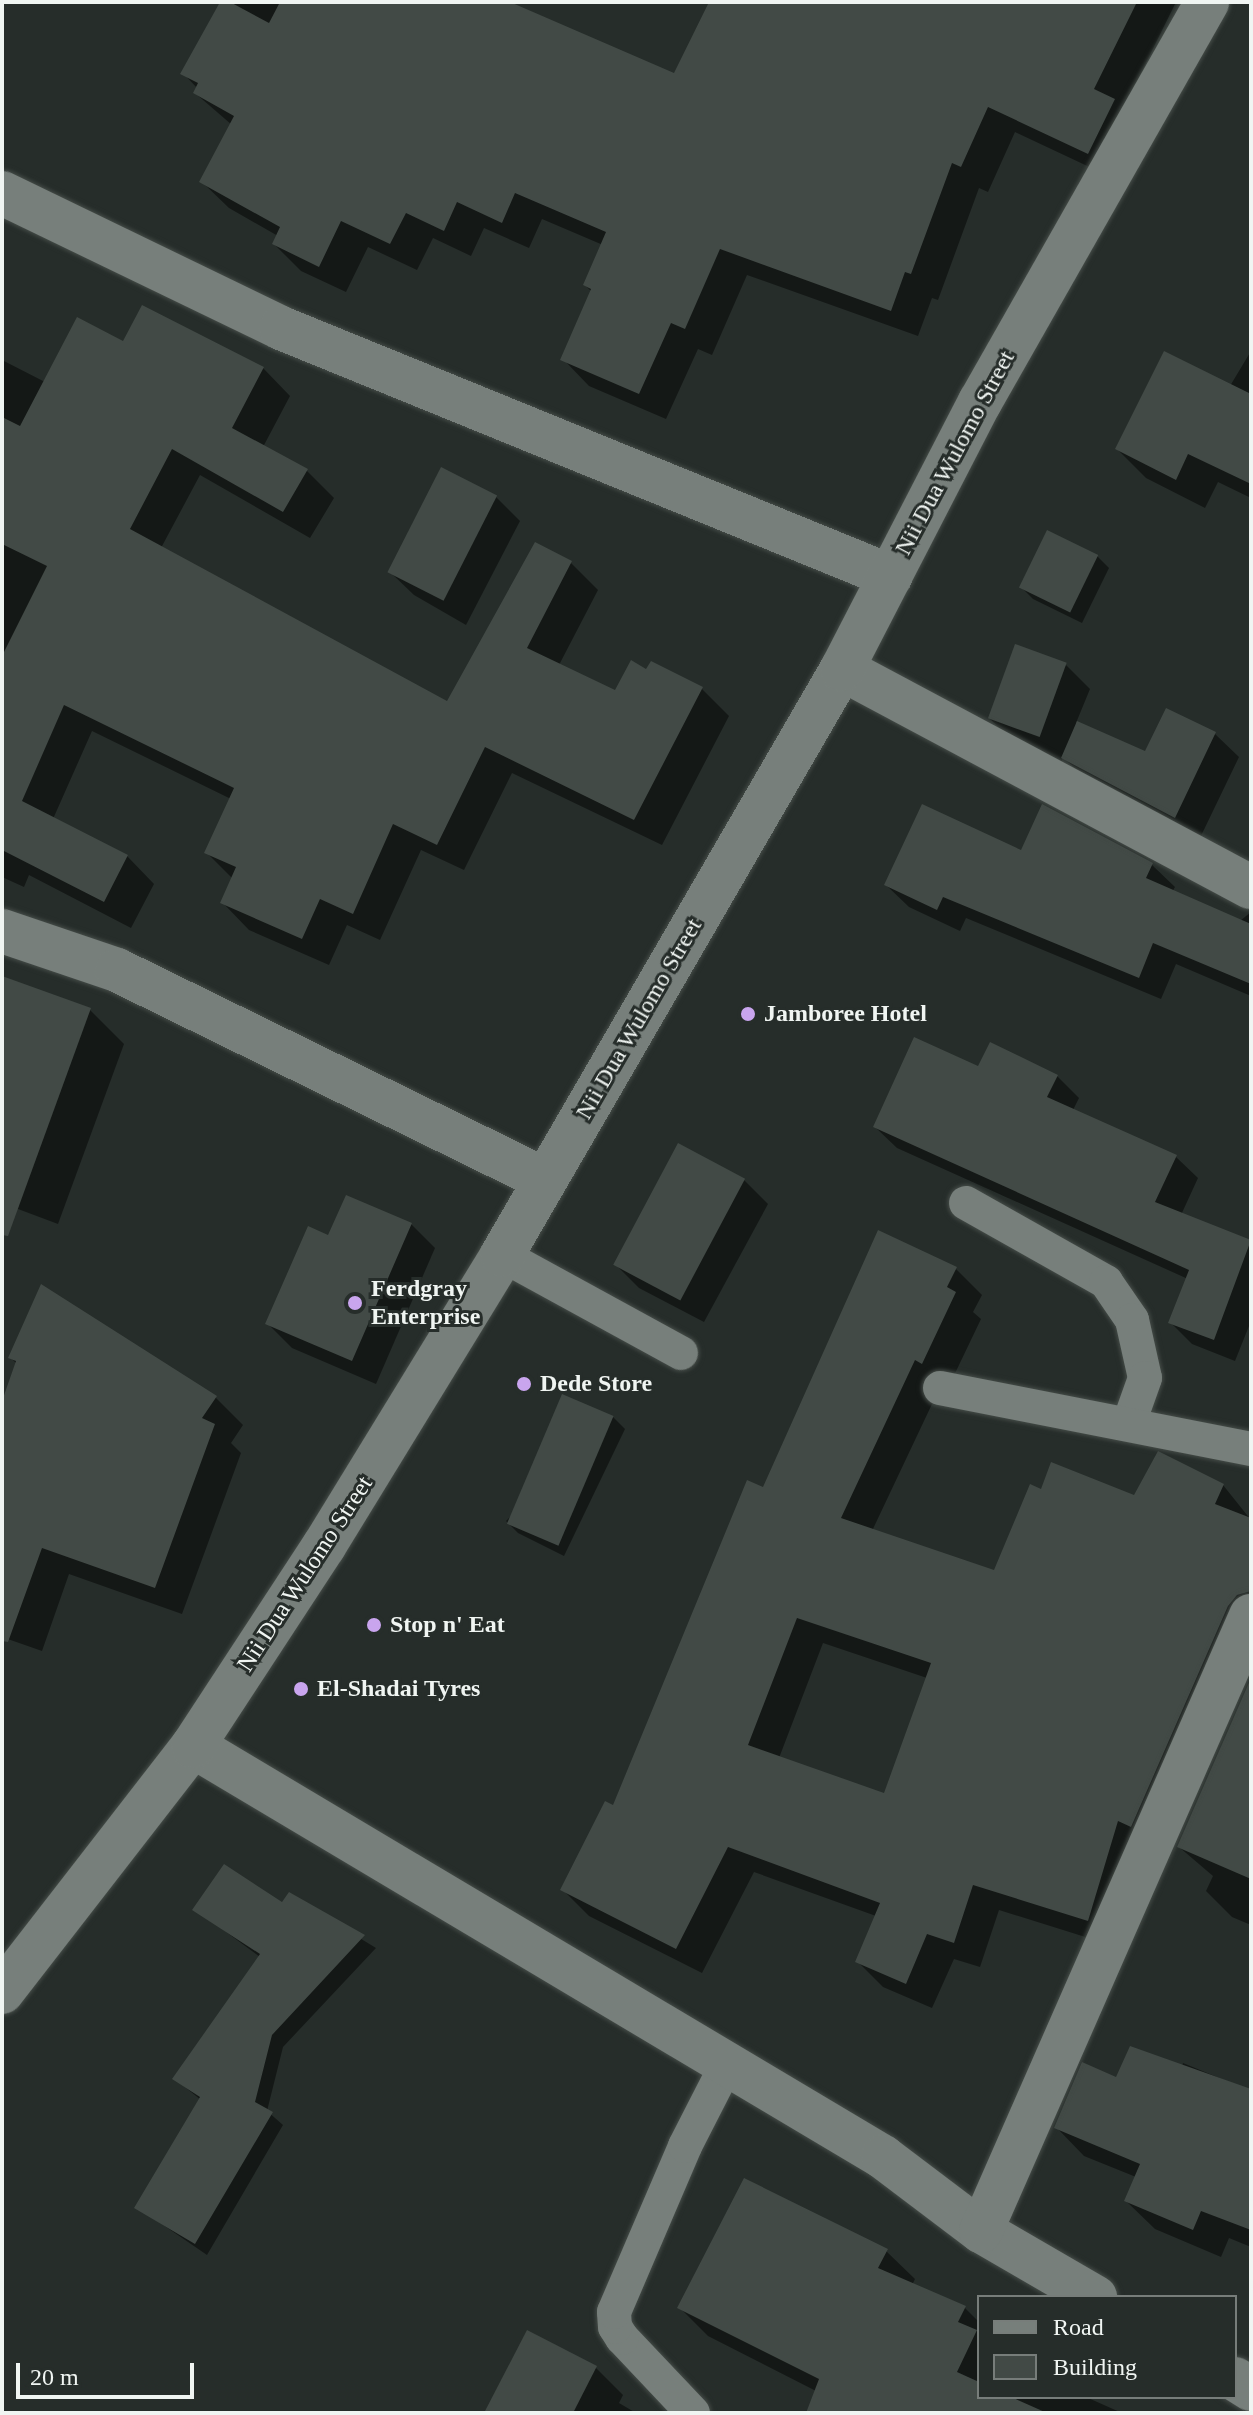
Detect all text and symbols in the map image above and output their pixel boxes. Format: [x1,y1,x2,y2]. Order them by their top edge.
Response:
street label: Nii Dua Wulomo Street [889,346,1021,560]
street label: Nii Dua Wulomo Street [570,913,708,1125]
place label: Jamboree Hotel [764,1000,927,1028]
marker: Jamboree Hotel [739,1005,757,1023]
place label: Ferdgray Enterprise [371,1275,480,1331]
marker: Ferdgray Enterprise [346,1294,364,1312]
place label: Dede Store [540,1370,652,1398]
marker: Dede Store [515,1375,533,1393]
street label: Nii Dua Wulomo Street [231,1471,379,1677]
place label: Stop n' Eat [390,1611,505,1639]
marker: Stop n' Eat [365,1616,383,1634]
place label: El-Shadai Tyres [317,1675,481,1703]
marker: El-Shadai Tyres [292,1680,310,1698]
legend [977,2295,1237,2399]
text: Road [1053,2314,1104,2340]
scale bar [20,2347,198,2397]
text: Building [1053,2354,1137,2380]
text: 20 m [30,2364,79,2390]

